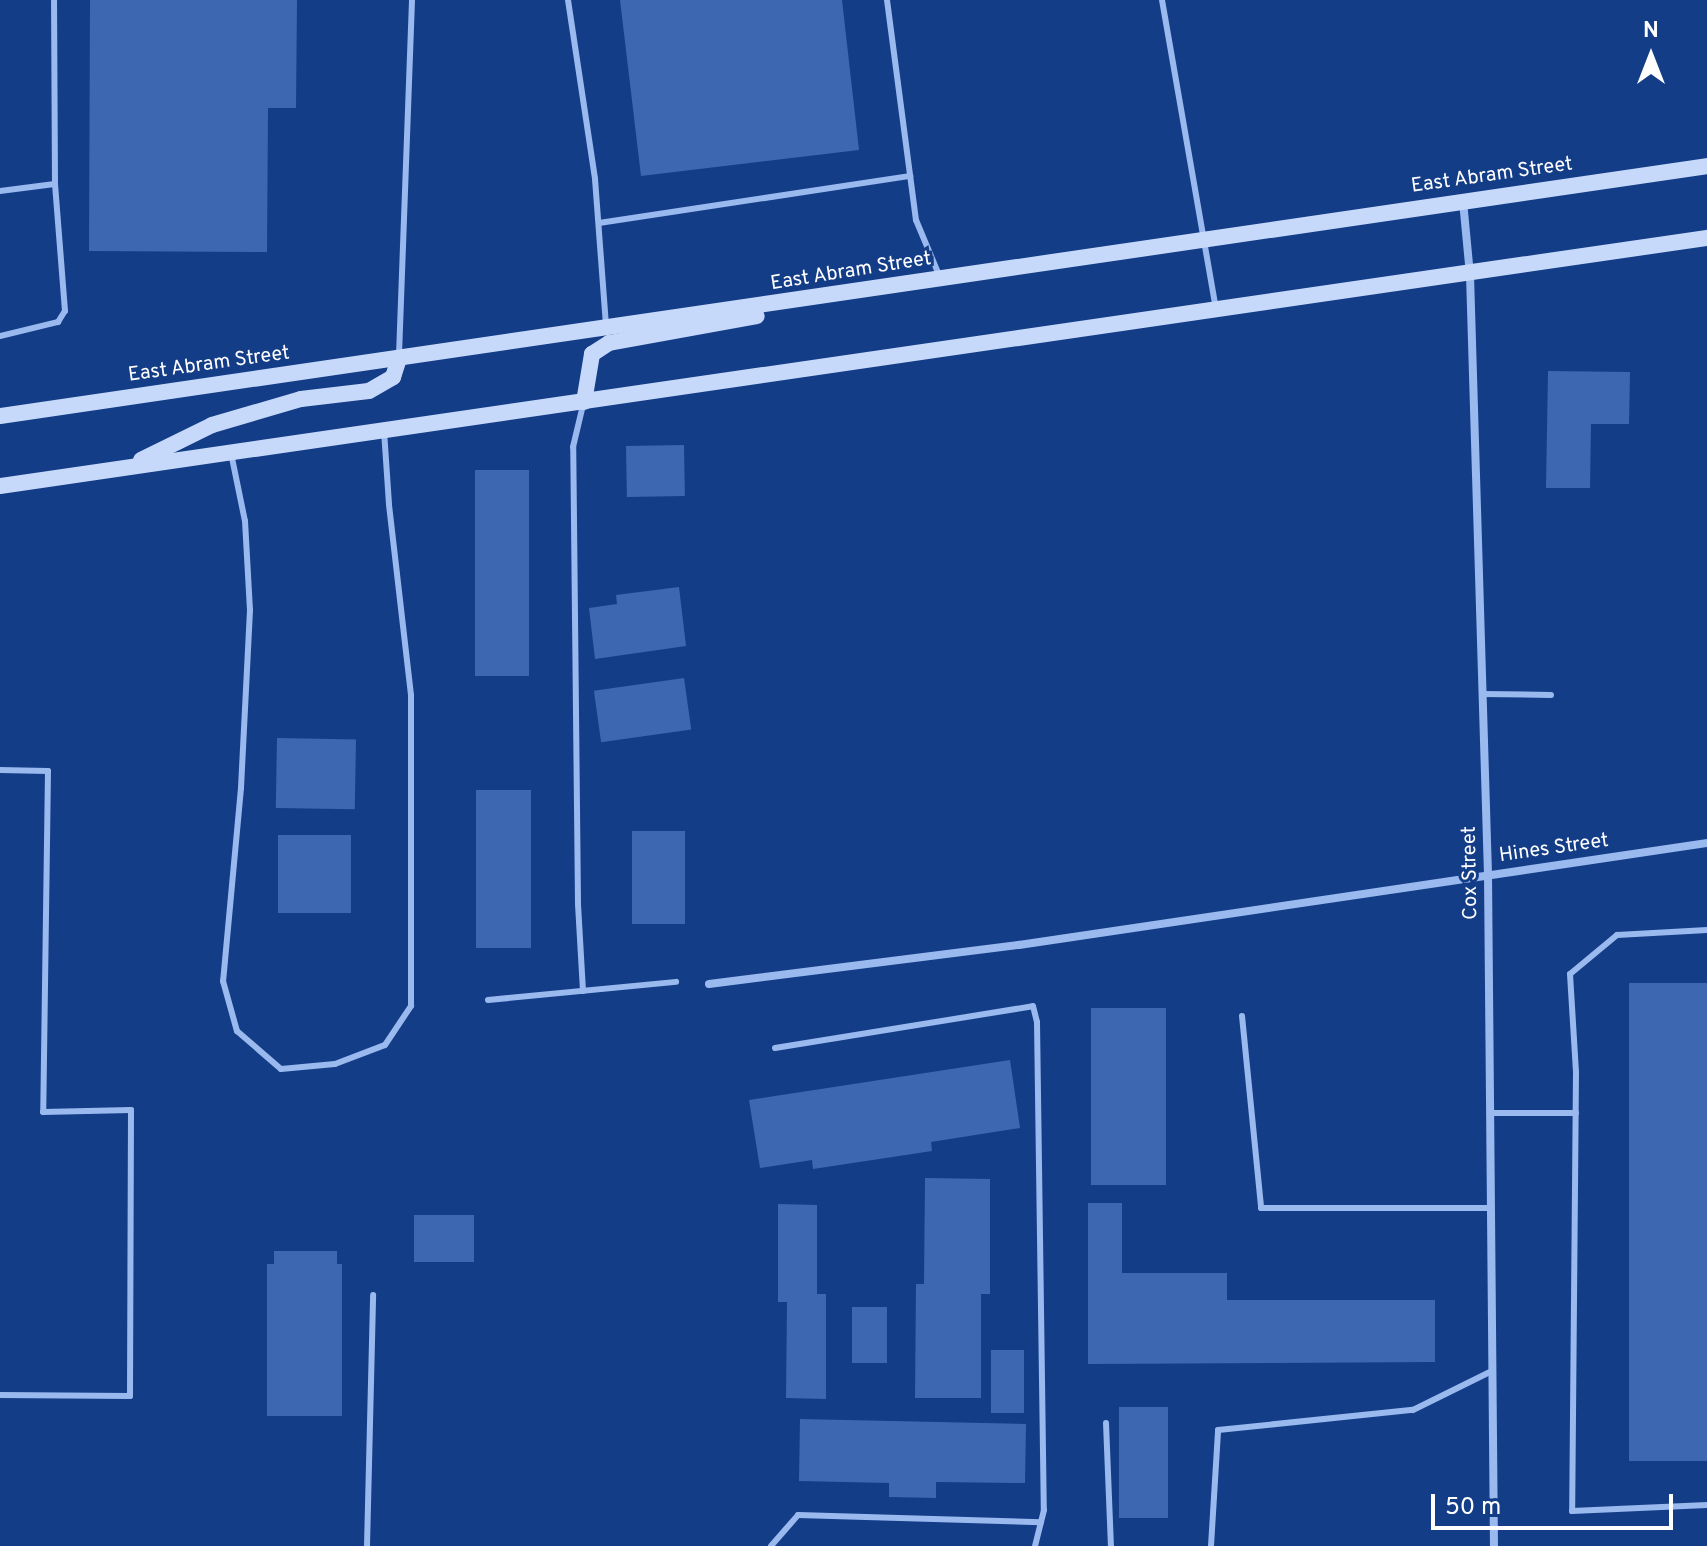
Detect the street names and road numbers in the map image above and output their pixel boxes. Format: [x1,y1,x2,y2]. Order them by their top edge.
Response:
street label: East Abram Street [1409,153,1575,199]
street label: East Abram Street [768,247,934,297]
street label: East Abram Street [126,342,292,388]
street label: Cox Street [1458,826,1484,920]
street label: Hines Street [1498,829,1610,869]

